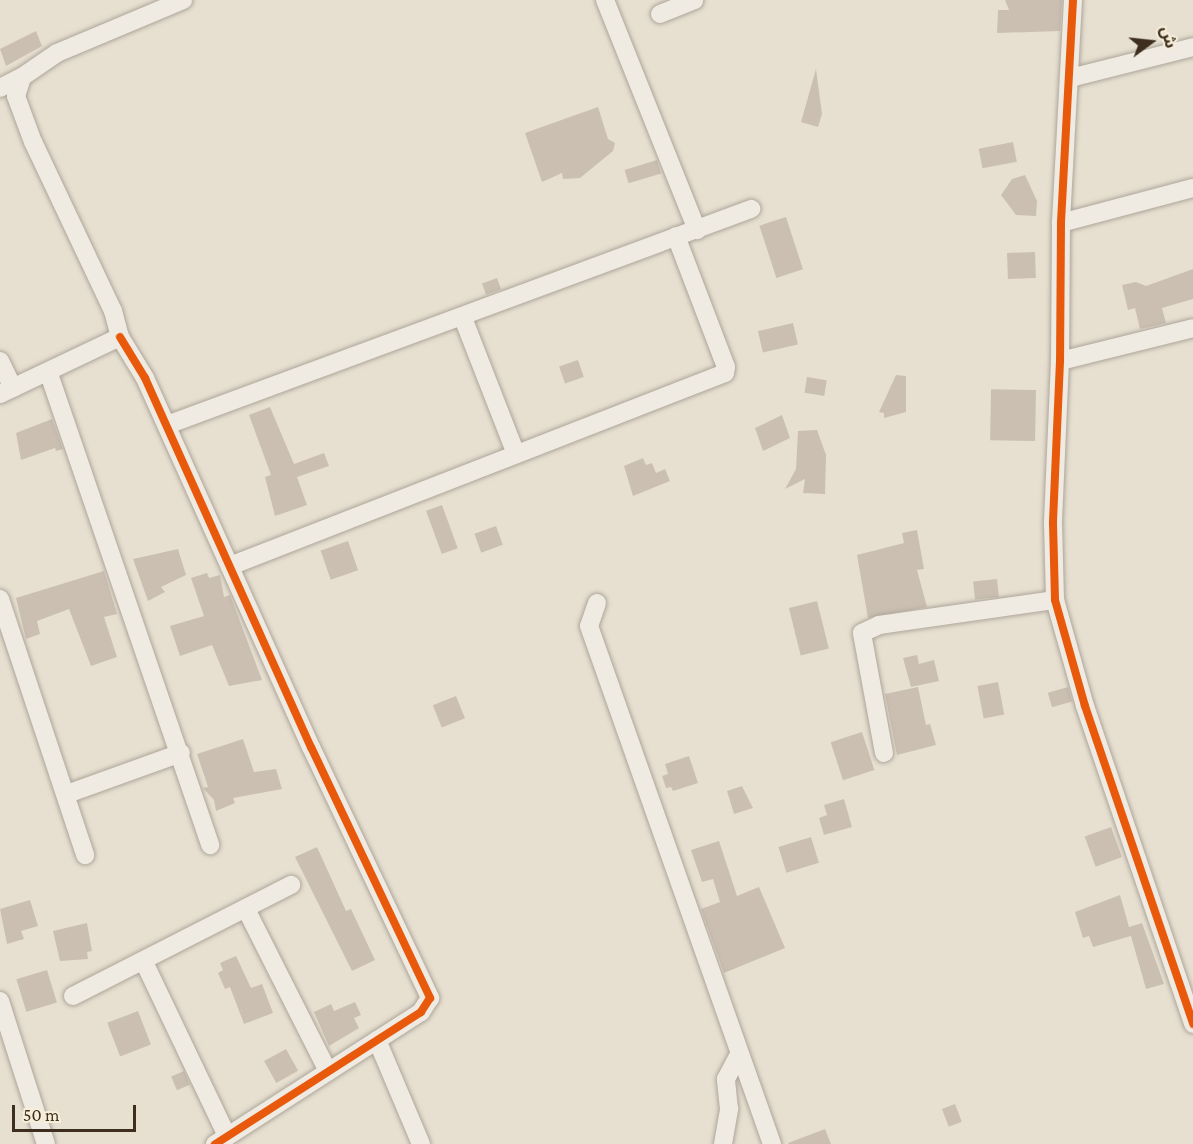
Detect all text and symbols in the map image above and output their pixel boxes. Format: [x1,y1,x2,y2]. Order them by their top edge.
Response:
north arrow [1121,12,1181,72]
text: ش [1158,24,1180,50]
scale bar [15,1093,140,1131]
text: 50 m [23,1105,60,1125]

